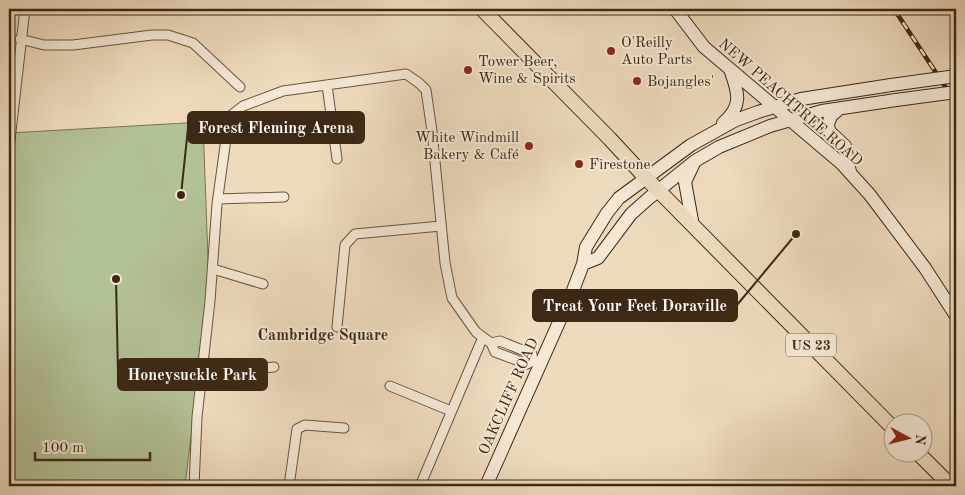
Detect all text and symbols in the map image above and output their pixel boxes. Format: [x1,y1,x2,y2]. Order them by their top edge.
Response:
place label: O'Reilly Auto Parts [621,36,692,68]
street label: NEW PEACHTREE ROAD [715,37,865,170]
marker: O'Reilly Auto Parts [605,45,617,57]
place label: Tower Beer, Wine & Spirits [478,55,576,87]
marker: Tower Beer, Wine & Spirits [462,64,474,76]
marker: Bojangles' [631,75,643,87]
place label: Bojangles' [647,75,714,90]
callout: Forest Fleming Arena [188,112,364,143]
text: Forest Fleming Arena [198,121,354,137]
place label: White Windmill Bakery & Café [415,131,519,163]
marker: White Windmill Bakery & Café [523,140,535,152]
marker: Firestone [573,158,585,170]
place label: Firestone [589,158,651,173]
callout: Treat Your Feet Doraville [533,290,737,321]
text: Treat Your Feet Doraville [543,299,727,315]
district label: Cambridge Square [258,328,388,344]
road number: US 23 [786,334,836,356]
street label: OAKCLIFF ROAD [477,336,542,457]
callout: Honeysuckle Park [118,359,267,390]
text: Honeysuckle Park [127,368,257,384]
north arrow [882,412,932,462]
scale bar [35,430,150,462]
text: N [912,433,928,446]
text: 100 m [42,441,84,456]

